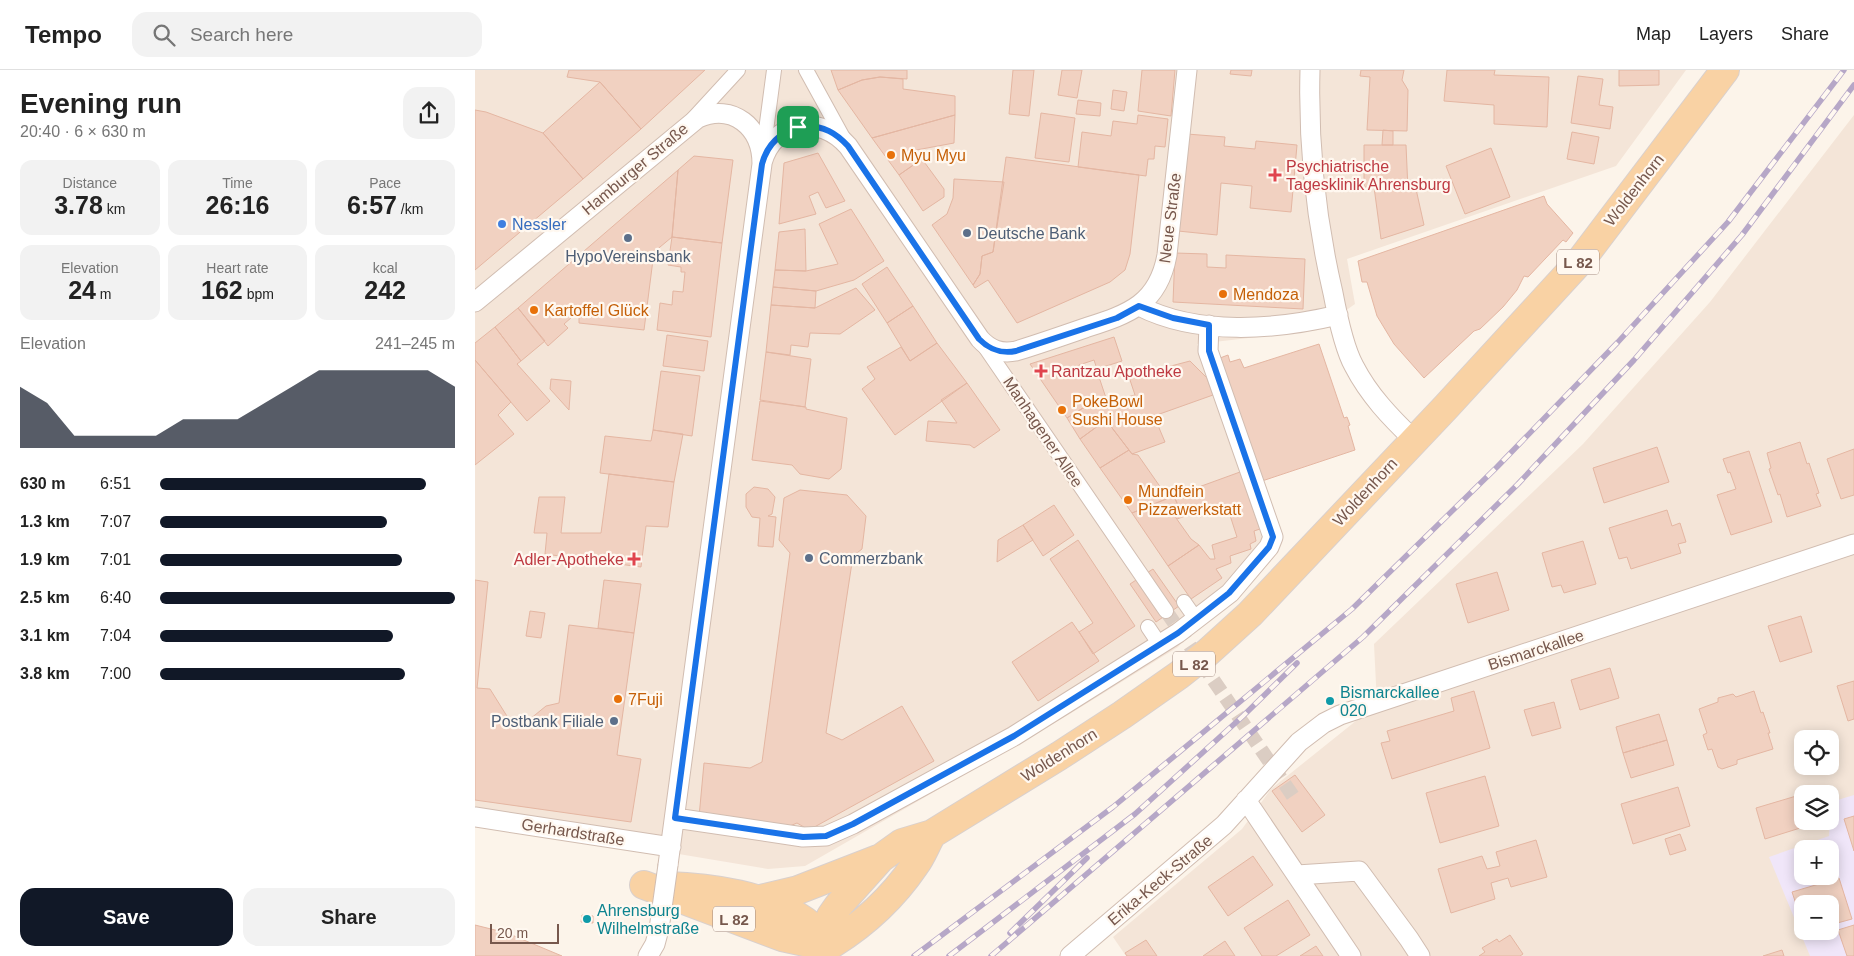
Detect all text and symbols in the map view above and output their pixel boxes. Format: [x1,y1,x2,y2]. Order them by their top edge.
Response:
search box [132,12,482,57]
text: Tempo [25,21,102,48]
icon: search [150,21,178,49]
text: Search here [190,24,293,45]
text: Map [1636,24,1671,44]
text: Layers [1699,24,1753,44]
text: Share [1781,24,1829,44]
button: share [403,87,455,139]
text: Evening run [20,88,182,119]
pin [777,106,819,148]
icon: arrive [784,113,812,141]
street label: Hamburger Straße [579,120,691,218]
text: 20:40 · 6 × 630 m [20,123,146,140]
place label: Myu Myu [901,147,966,164]
marker: Myu Myu [885,149,897,161]
street label: Woldenhorn [1601,151,1667,229]
place label: Psychiatrische Tagesklinik Ahrensburg [1286,158,1451,193]
marker: Psychiatrische Tagesklinik Ahrensburg [1268,168,1282,182]
street label: Neue Straße [1156,172,1184,264]
text: Distance [63,175,117,191]
text: Time [222,175,253,191]
text: Pace [369,175,401,191]
text: 3.78 [54,191,103,219]
text: 26:16 [206,191,269,219]
text: 6:57 [347,191,397,219]
text: km [103,201,125,217]
text: /km [397,201,423,217]
place label: Nessler [512,216,567,233]
marker: Nessler [496,218,508,230]
place label: Deutsche Bank [977,225,1087,242]
marker: Deutsche Bank [961,227,973,239]
marker: HypoVereinsbank [622,232,634,244]
place label: HypoVereinsbank [565,248,692,265]
road number: L 82 [1557,250,1599,274]
text: Elevation [61,260,119,276]
text: Heart rate [206,260,269,276]
text: kcal [373,260,398,276]
text: 24 [68,276,96,304]
text: 162 [201,276,243,304]
text: 242 [364,276,406,304]
text: m [96,286,112,302]
text: bpm [243,286,274,302]
place label: Mendoza [1233,286,1299,303]
marker: Mendoza [1217,288,1229,300]
place label: Kartoffel Glück [544,302,650,319]
marker: Kartoffel Glück [528,304,540,316]
text: Elevation [20,335,86,352]
text: 241–245 m [375,335,455,352]
place label: Rantzau Apotheke [1051,363,1182,380]
marker: Rantzau Apotheke [1035,365,1047,377]
street label: Manhagener Allee [1000,374,1086,490]
place label: PokeBowl Sushi House [1072,393,1163,428]
marker: PokeBowl Sushi House [1056,404,1068,416]
street label: Woldenhorn [1329,455,1401,529]
text: 630 m [20,475,65,492]
text: 6:51 [100,475,131,492]
place label: Mundfein Pizzawerkstatt [1138,483,1242,518]
marker: Mundfein Pizzawerkstatt [1122,494,1134,506]
text: 1.3 km [20,513,70,530]
text: 7:07 [100,513,131,530]
place label: Commerzbank [819,550,924,567]
text: 1.9 km [20,551,70,568]
text: 7:01 [100,551,131,568]
place label: Adler-Apotheke [514,551,624,568]
marker: Commerzbank [803,552,815,564]
marker: Adler-Apotheke [628,553,640,565]
text: 2.5 km [20,589,70,606]
text: 6:40 [100,589,131,606]
street label: Bismarckallee [1486,626,1586,673]
text: 3.1 km [20,627,70,644]
text: 7:04 [100,627,131,644]
road number: L 82 [1173,652,1215,676]
text: 3.8 km [20,665,70,682]
text: 7:00 [100,665,131,682]
place label: Bismarckallee 020 [1340,684,1440,719]
place label: 7Fuji [628,691,663,708]
marker: 7Fuji [612,693,624,705]
marker: Bismarckallee 020 [1324,695,1336,707]
place label: Postbank Filiale [491,713,604,730]
marker: Postbank Filiale [608,715,620,727]
street label: Woldenhorn [1018,725,1100,785]
map controls [1794,730,1839,940]
button: locate [1794,730,1839,775]
button: layers [1794,785,1839,830]
street label: Gerhardstraße [520,815,626,849]
street label: Erika-Keck-Straße [1104,831,1216,929]
button: + [1794,840,1839,885]
button: Save [20,888,233,946]
button: Share [243,888,455,946]
button: − [1794,895,1839,940]
place label: Ahrensburg Wilhelmstraße [597,902,699,937]
road number: L 82 [713,906,755,932]
marker: Ahrensburg Wilhelmstraße [581,913,593,925]
scale bar [490,921,559,944]
text: 20 m [497,925,528,941]

